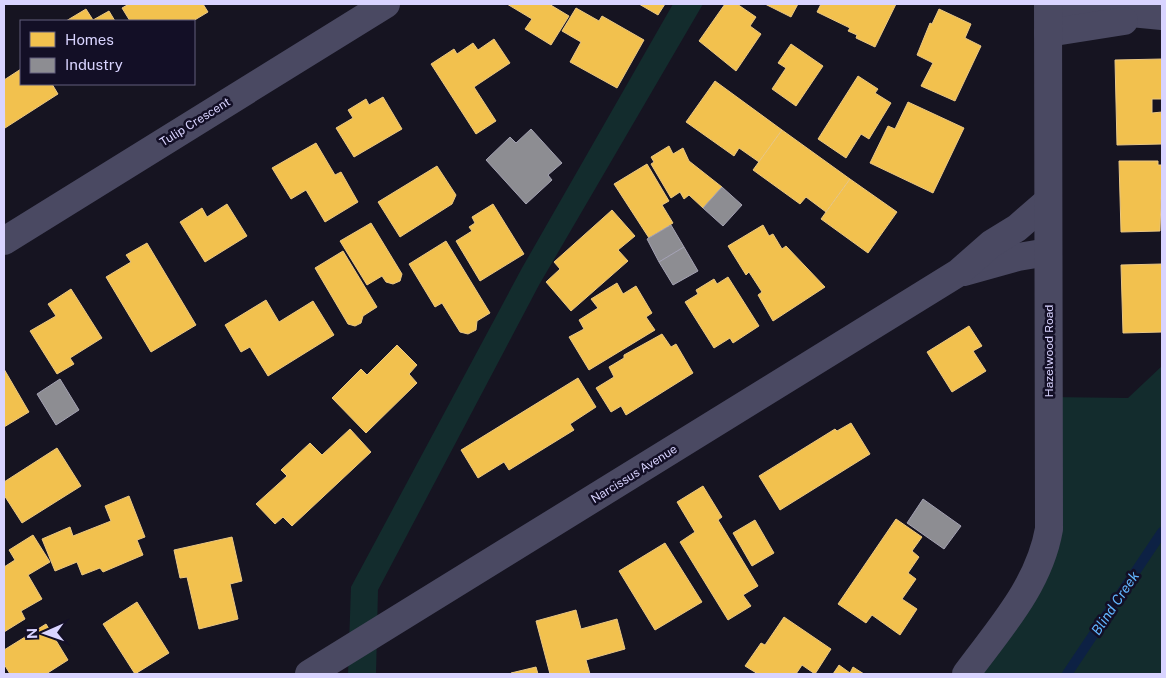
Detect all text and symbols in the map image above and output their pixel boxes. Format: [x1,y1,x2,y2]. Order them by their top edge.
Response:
legend [20,20,195,85]
text: Homes [65,31,114,48]
text: Industry [65,56,123,73]
street label: Tulip Crescent [157,95,233,149]
street label: Hazelwood Road [1042,305,1056,398]
street label: Narcissus Avenue [588,442,680,506]
water label: Blind Creek [1088,568,1142,638]
north arrow [20,608,70,658]
text: N [24,628,40,639]

